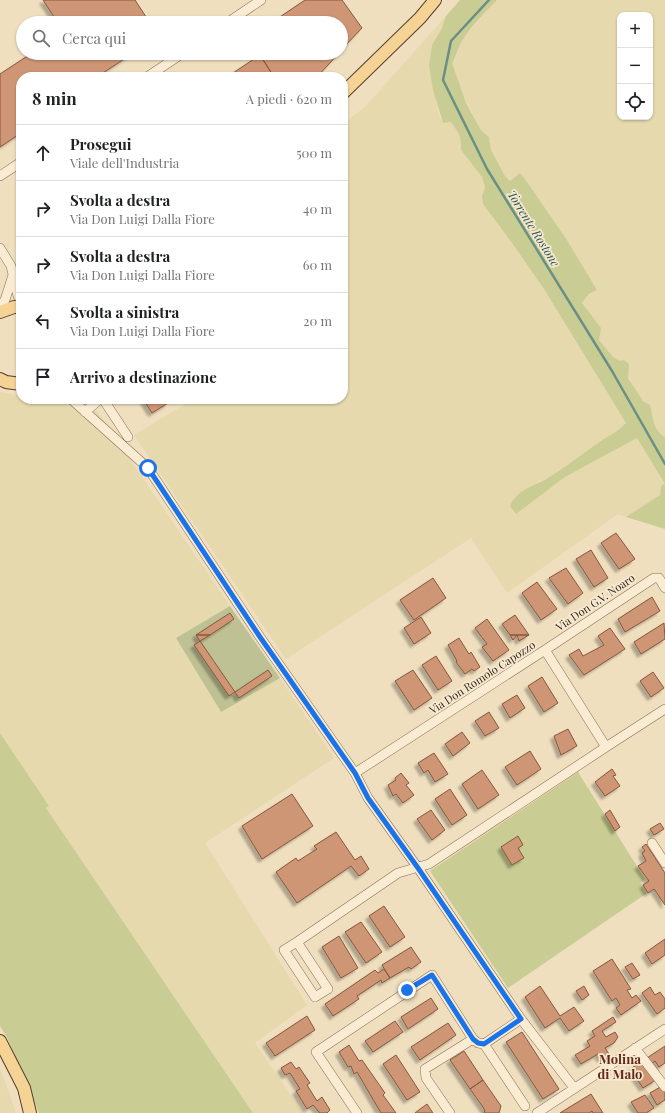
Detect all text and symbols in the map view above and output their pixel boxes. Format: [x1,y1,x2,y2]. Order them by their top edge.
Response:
map controls [617,12,653,120]
button: + [617,12,653,48]
search box [16,16,348,60]
icon: search [30,27,52,49]
text: Cerca qui [62,28,126,48]
button: − [617,48,653,84]
button: locate [617,84,653,120]
text: 8 min [32,87,77,109]
text: A piedi · 620 m [246,90,332,107]
text: Prosegui [70,134,132,154]
icon: ahead [32,142,54,164]
text: 500 m [296,144,332,161]
text: Viale dell'Industria [70,154,179,171]
water label: Torrente Rostone [504,187,564,269]
text: Svolta a destra [70,190,170,210]
icon: right [32,198,54,220]
text: 40 m [303,200,332,217]
text: Via Don Luigi Dalla Fiore [70,210,215,227]
text: Svolta a destra [70,246,170,266]
icon: right [32,254,54,276]
text: 60 m [303,256,332,273]
text: Via Don Luigi Dalla Fiore [70,266,215,283]
text: Svolta a sinistra [70,302,179,322]
icon: left [32,310,54,332]
text: 20 m [303,312,332,329]
text: Via Don Luigi Dalla Fiore [70,322,215,339]
icon: arrive [32,366,54,388]
text: Arrivo a destinazione [70,367,217,387]
route start [139,459,157,477]
street label: Via Don G.V. Noaro [552,570,637,635]
street label: Via Don Romolo Capozzo [425,637,538,718]
route end [398,981,416,999]
district label: Molina di Malo [598,1050,642,1082]

